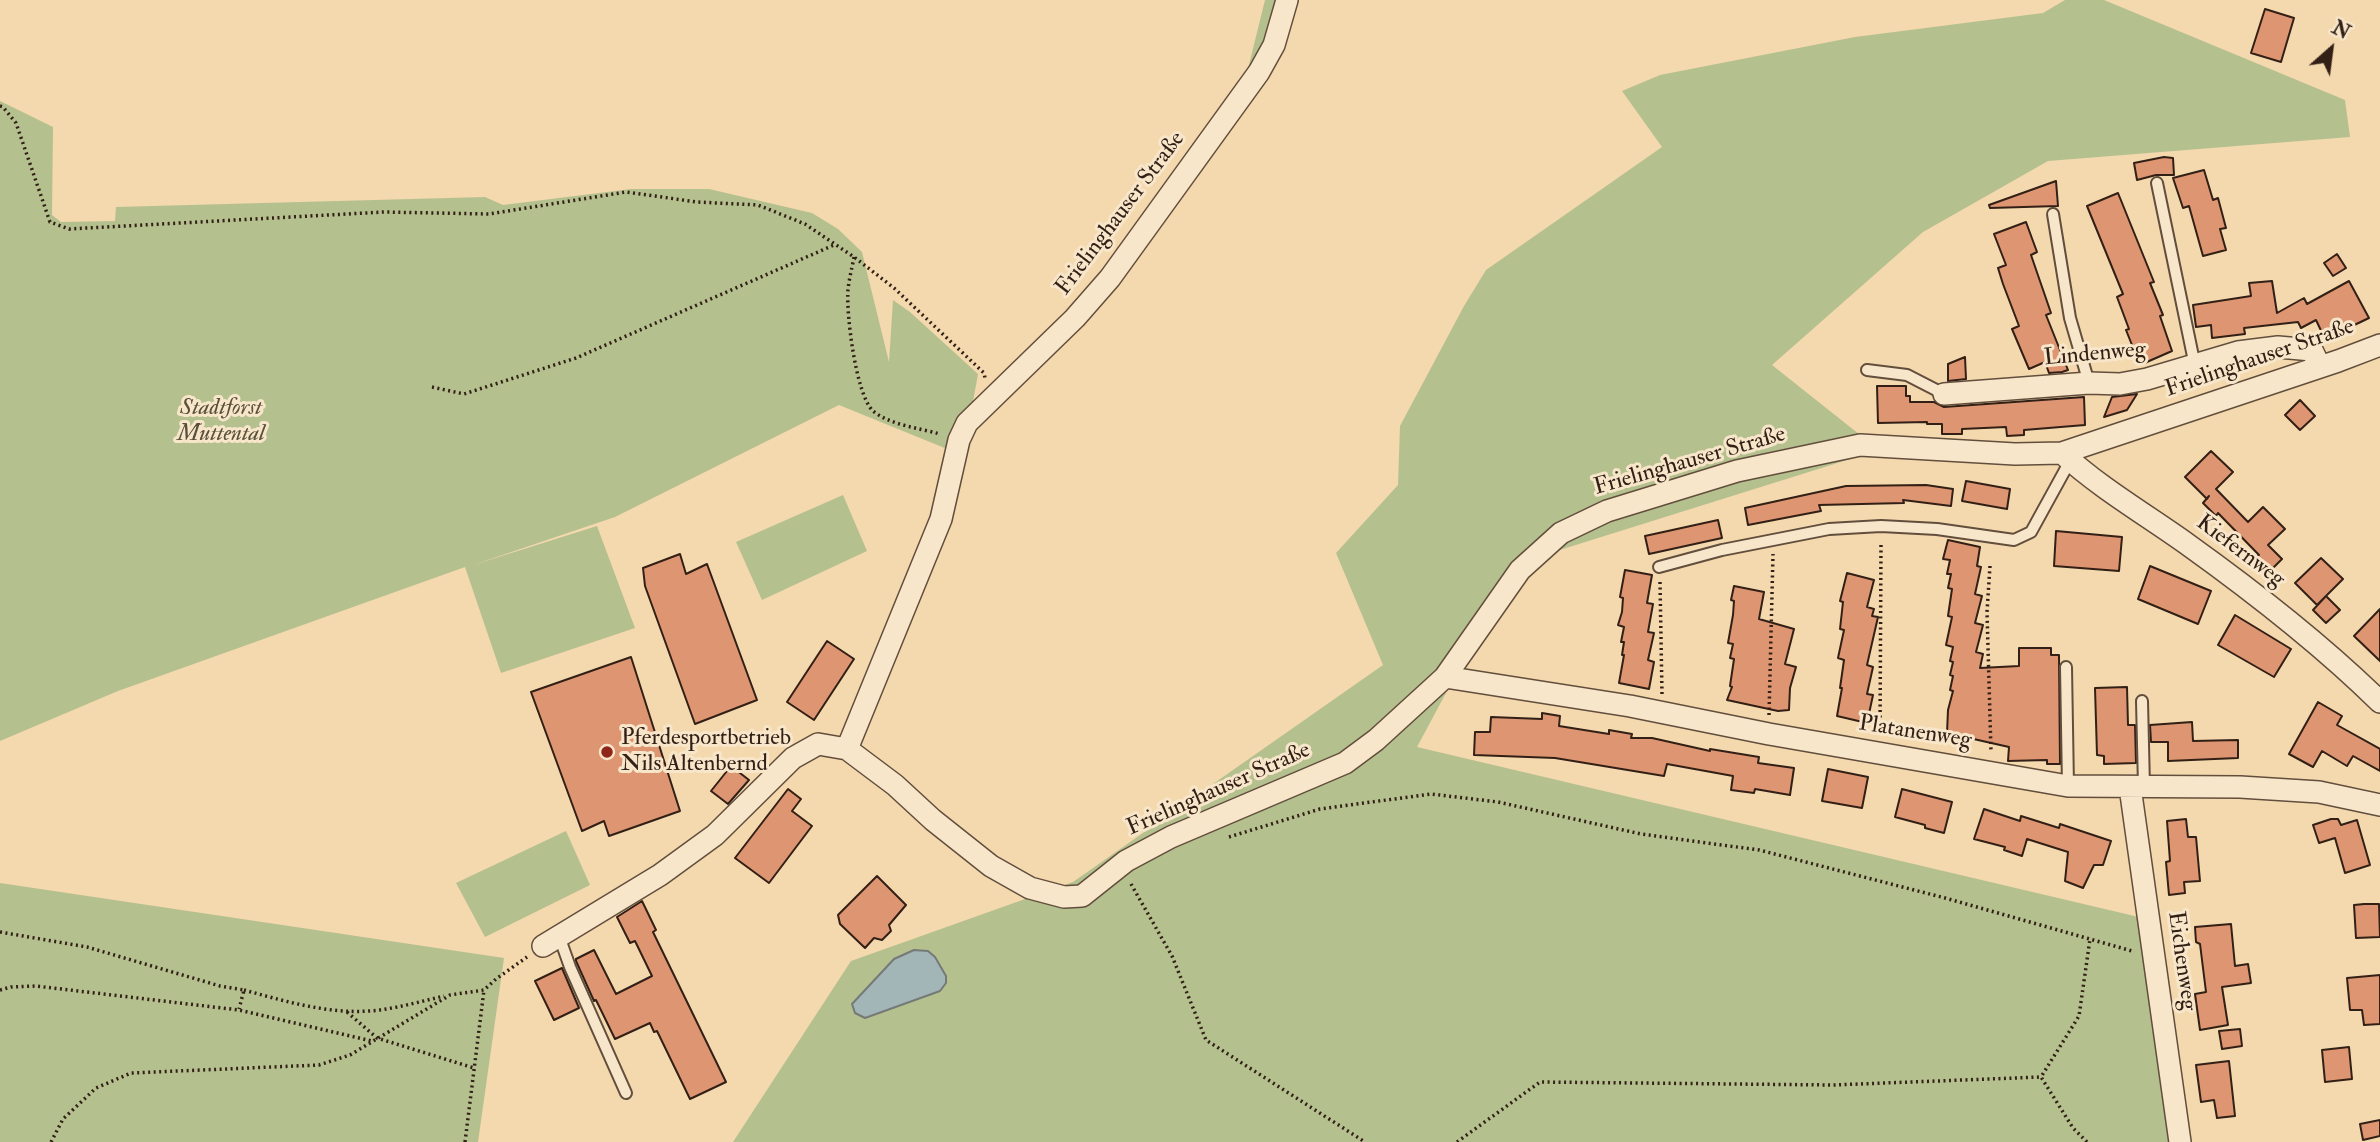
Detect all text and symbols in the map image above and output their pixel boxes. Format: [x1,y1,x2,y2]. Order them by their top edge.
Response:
north arrow [2296,14,2366,84]
text: N [2328,16,2354,45]
street label: Frielinghauser Straße [1050,127,1192,301]
street label: Frielinghauser Straße [2162,314,2358,404]
street label: Lindenweg [2043,337,2147,373]
park label: Stadtforst Muttental [177,395,265,449]
street label: Frielinghauser Straße [1591,421,1789,503]
street label: Kiefernweg [2190,510,2290,594]
street label: Platanenweg [1857,710,1973,756]
place label: Pferdesportbetrieb Nils Altenbernd [621,725,791,779]
street label: Frielinghauser Straße [1123,737,1315,843]
marker: Pferdesportbetrieb Nils Altenbernd [599,744,615,760]
street label: Eichenweg [2160,910,2202,1012]

